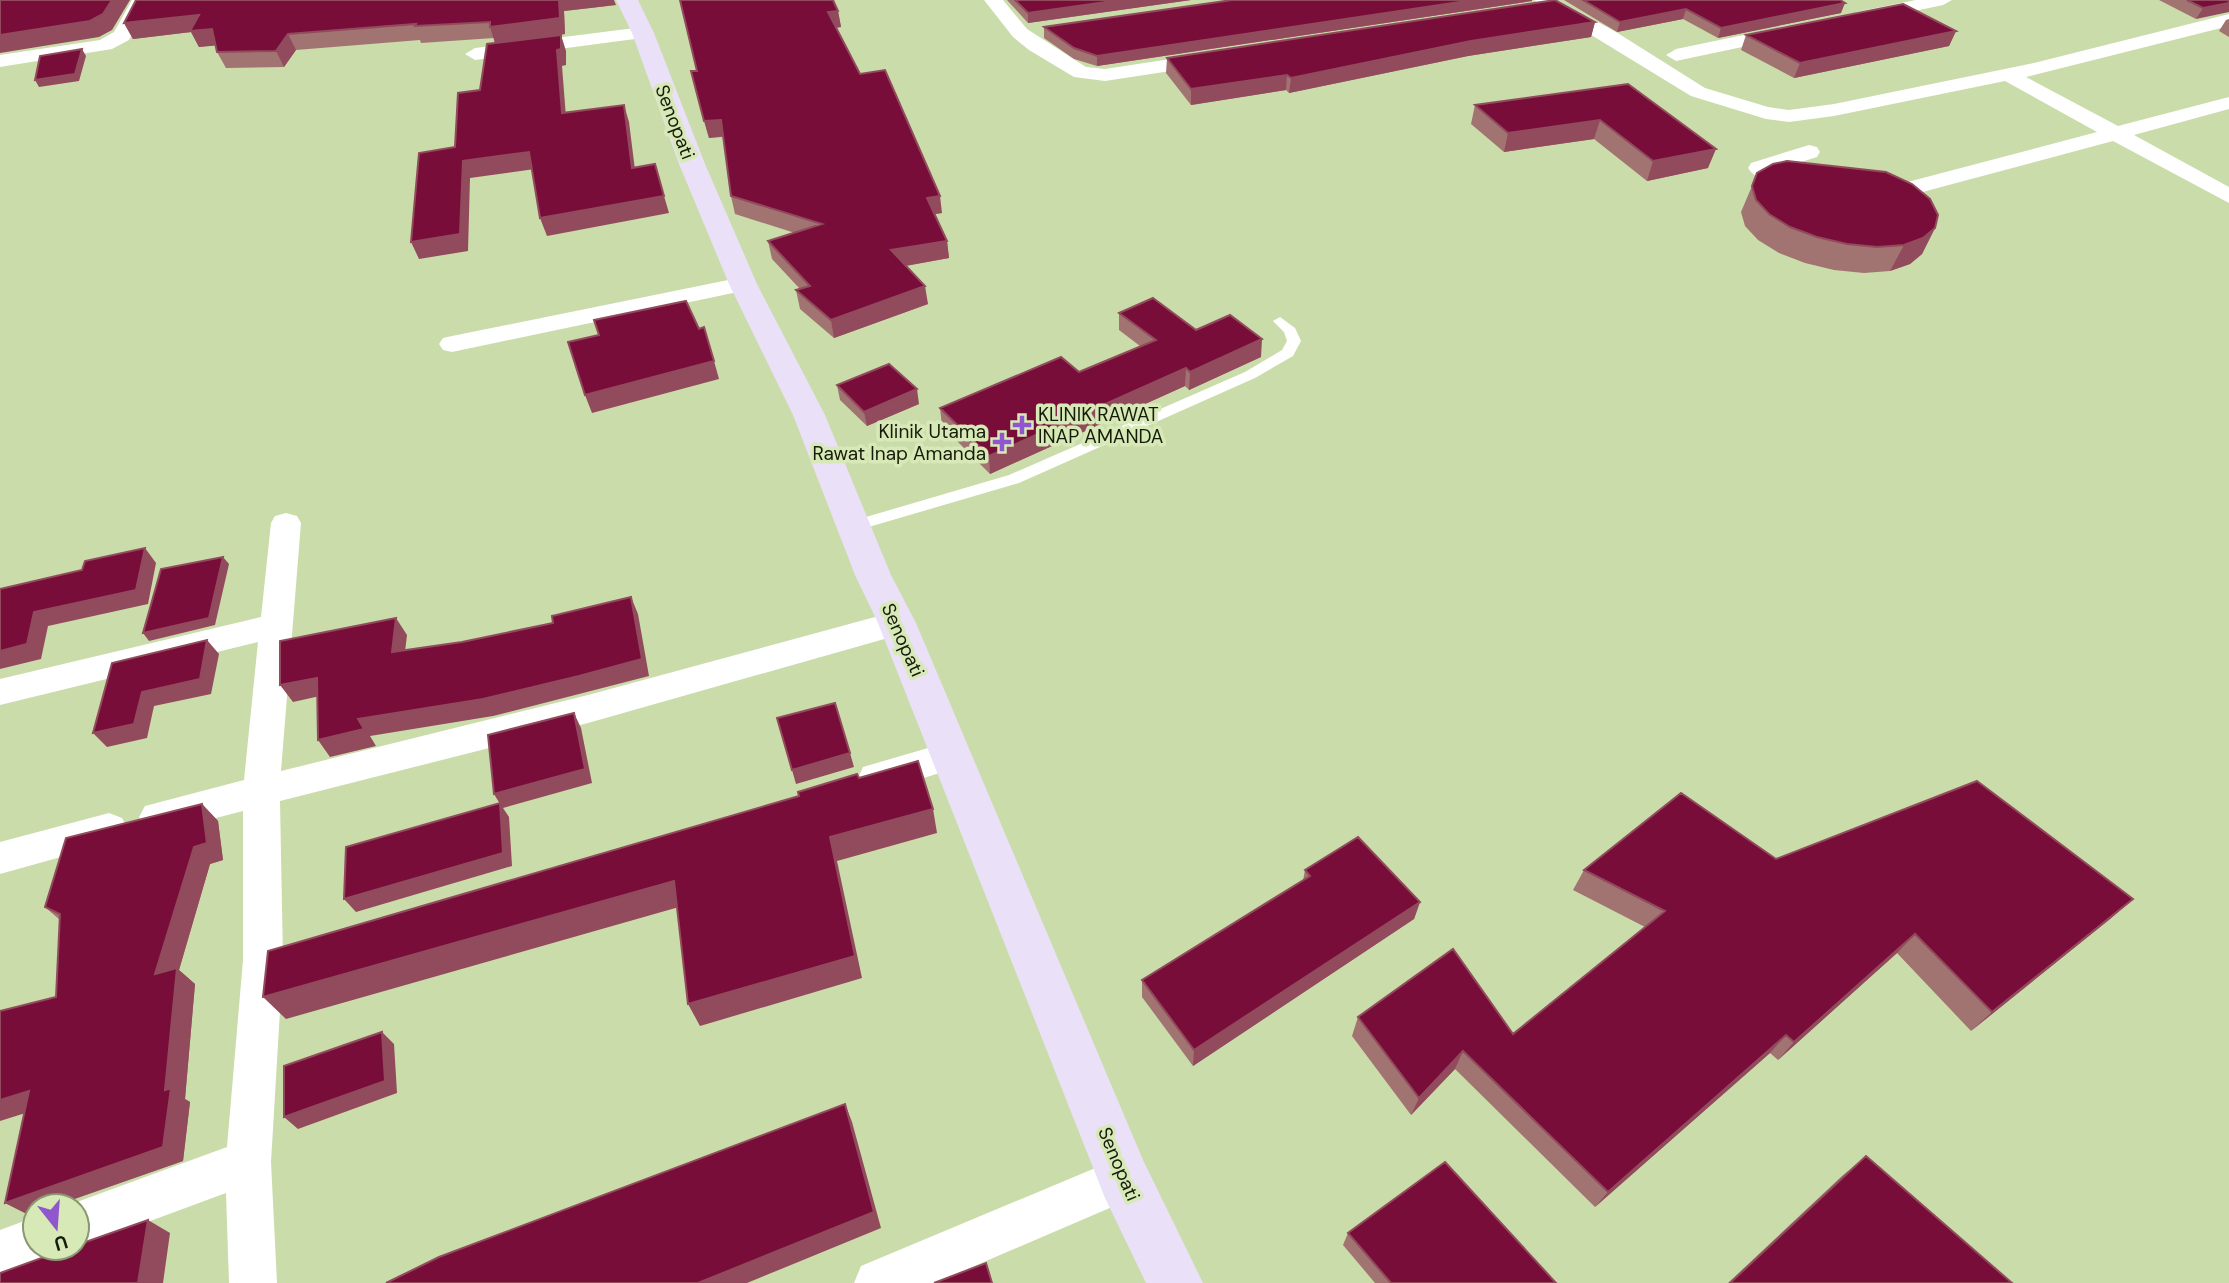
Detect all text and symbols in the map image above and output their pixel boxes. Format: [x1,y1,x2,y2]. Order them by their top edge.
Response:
street label: Senopati [649,81,701,163]
place label: KLINIK RAWAT INAP AMANDA [1038,402,1164,449]
marker: KLINIK RAWAT INAP AMANDA [1012,415,1032,435]
place label: Klinik Utama Rawat Inap Amanda [812,419,986,466]
marker: Klinik Utama Rawat Inap Amanda [992,432,1012,452]
street label: Senopati [876,599,930,681]
street label: Senopati [1092,1123,1146,1205]
north arrow [21,1192,91,1262]
text: U [51,1229,71,1257]

